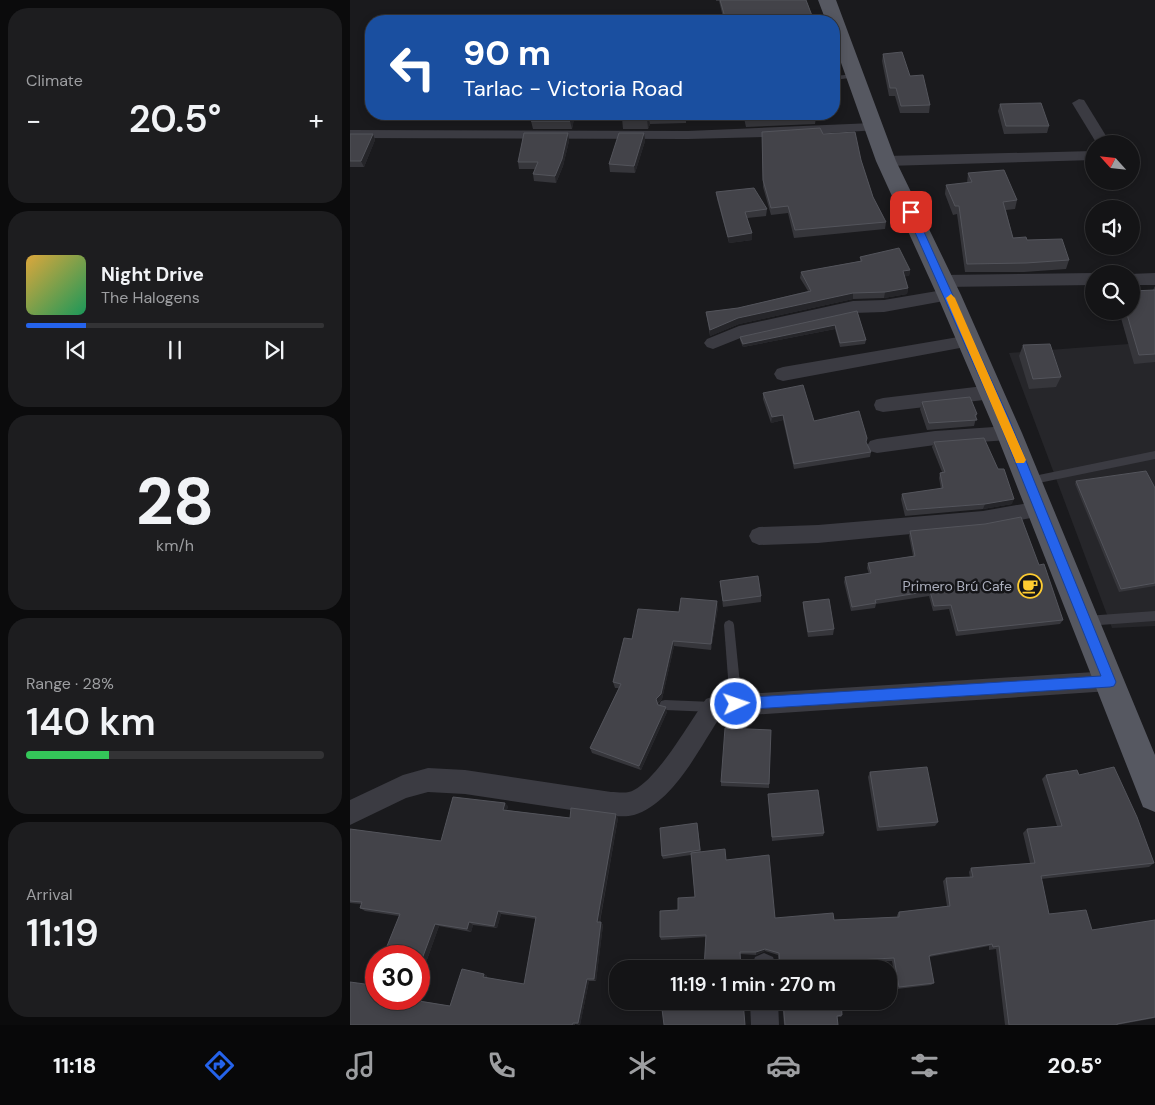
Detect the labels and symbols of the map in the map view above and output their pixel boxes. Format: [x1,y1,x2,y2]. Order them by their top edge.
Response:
north arrow [1085,135,1140,190]
pin [890,191,932,233]
cafe icon: Primero Brú Cafe [1017,573,1043,599]
place label: Primero Brú Cafe [903,577,1012,595]
position arrow [709,677,761,729]
speed limit sign: 30 [365,945,430,1010]

